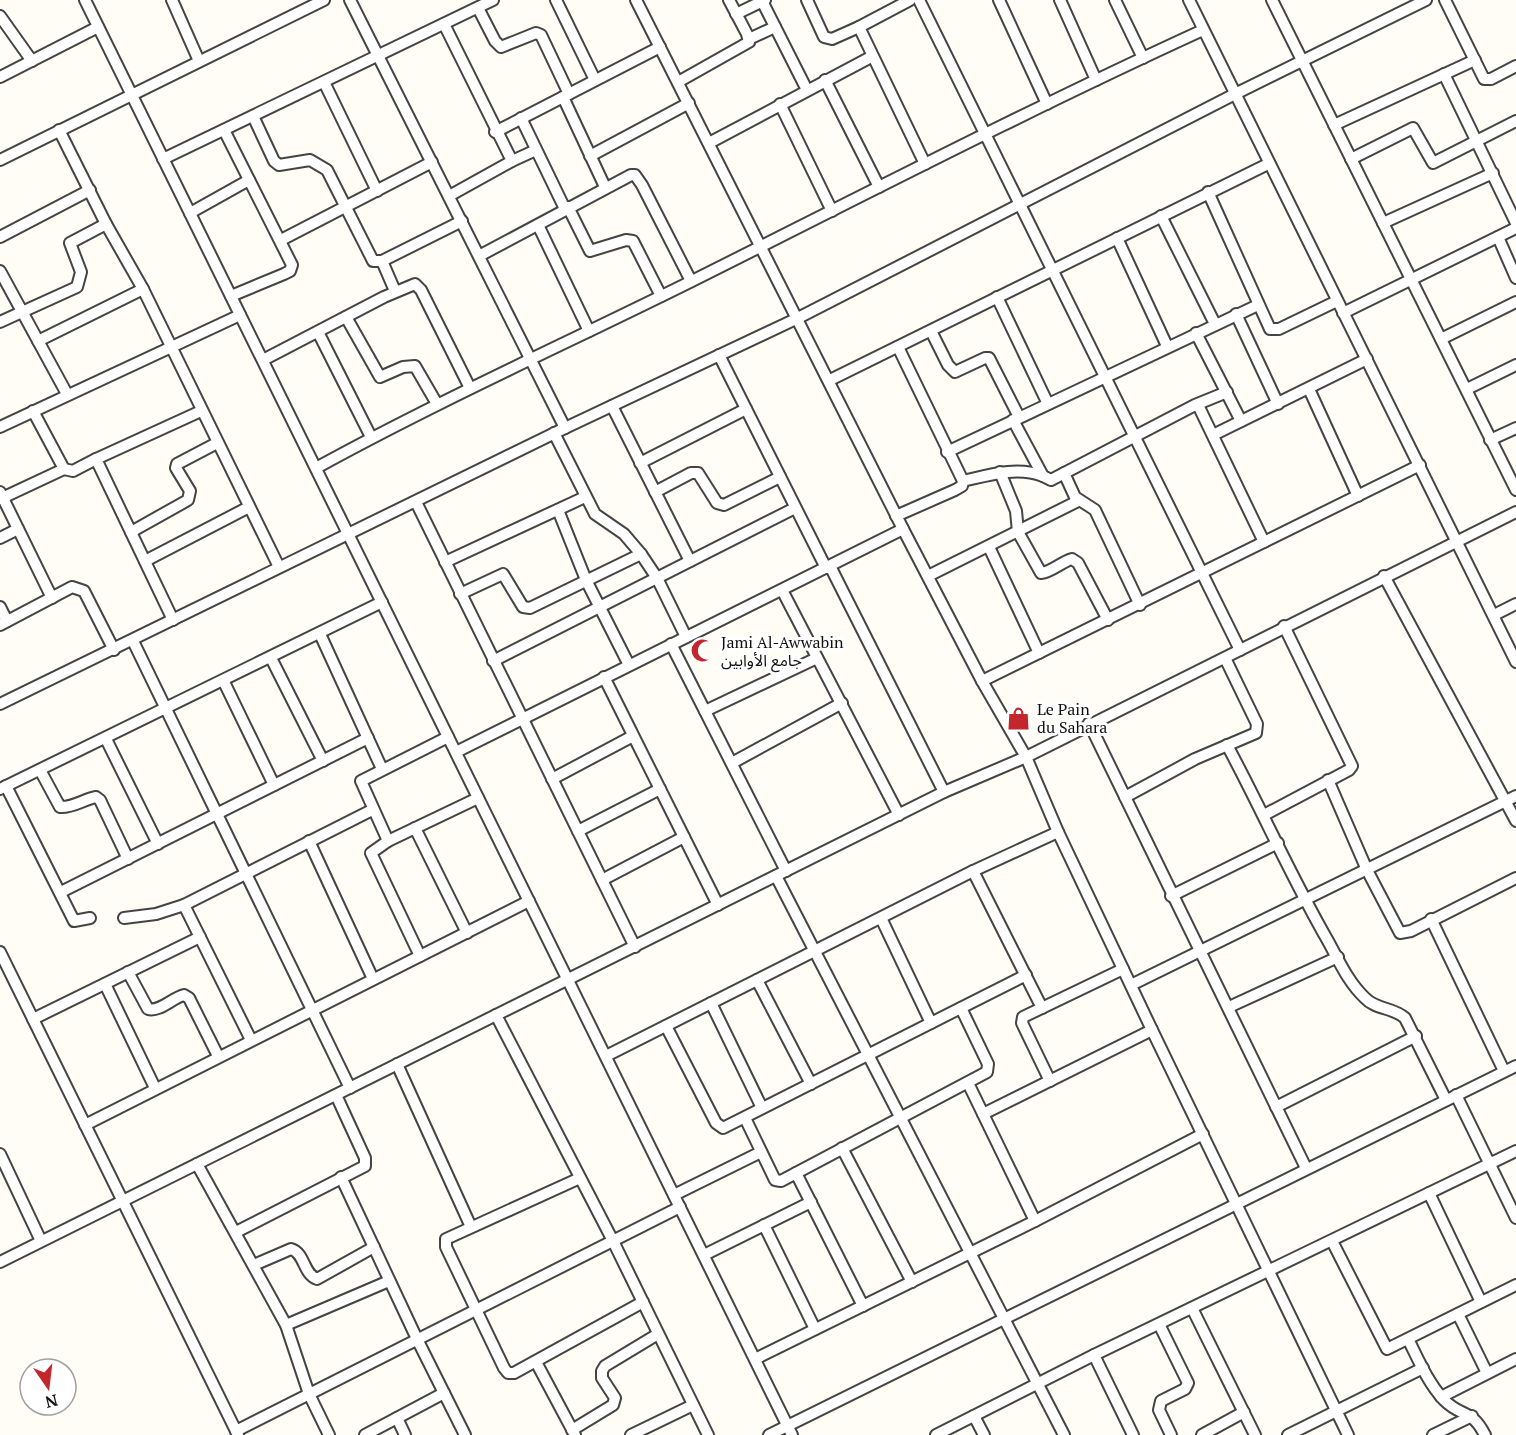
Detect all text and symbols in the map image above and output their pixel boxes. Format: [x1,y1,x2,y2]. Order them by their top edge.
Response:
place label: Jami Al-Awwabin جامع الأوابين [721,631,844,673]
mosque icon: Jami Al-Awwabin جامع الأوابين [690,638,716,664]
place label: Le Pain du Sahara [1037,698,1107,738]
shop icon: Le Pain du Sahara [1006,705,1032,731]
north arrow [18,1357,78,1417]
text: N [43,1389,60,1414]

